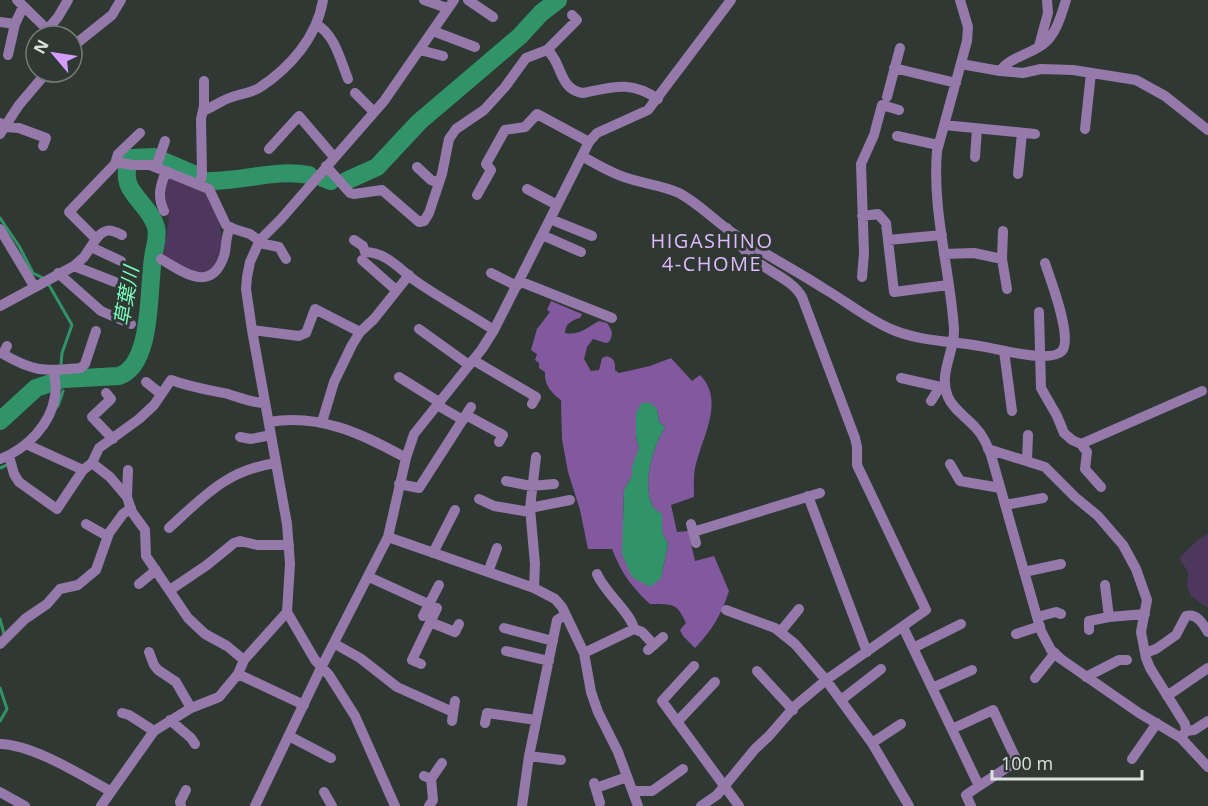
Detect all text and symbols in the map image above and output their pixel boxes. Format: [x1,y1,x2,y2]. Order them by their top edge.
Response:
north arrow [24,24,84,84]
text: N [28,36,54,58]
district label: HIGASHINO 4-CHOME [651,227,773,277]
water label: 草葉川 [107,262,145,328]
scale bar [992,743,1142,781]
text: 100 m [1001,751,1053,775]

